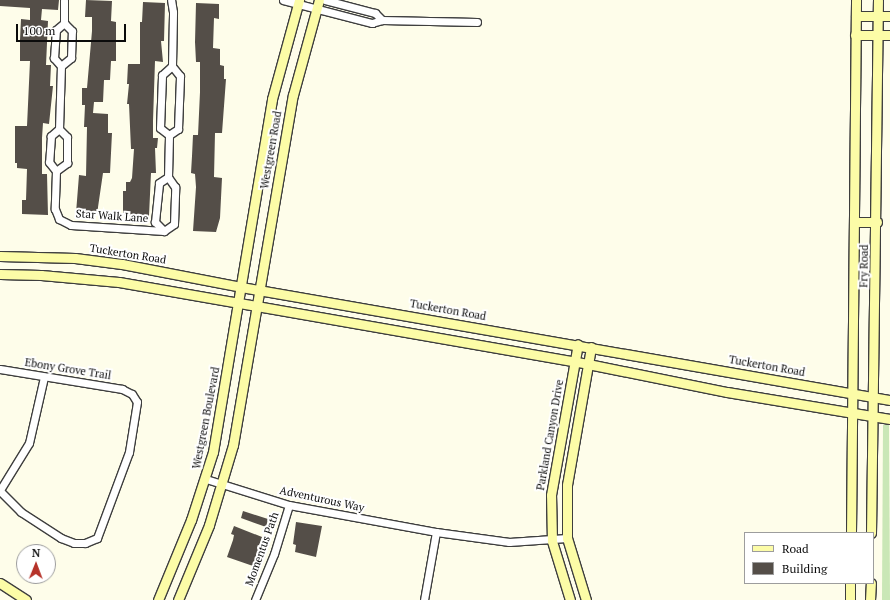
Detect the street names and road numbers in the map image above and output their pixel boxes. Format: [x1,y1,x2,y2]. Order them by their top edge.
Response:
street label: Westgreen Road [258,110,284,190]
street label: Star Walk Lane [75,207,149,225]
street label: Tuckerton Road [89,241,167,267]
street label: Fry Road [857,244,871,288]
street label: Tuckerton Road [409,297,487,323]
street label: Tuckerton Road [728,353,806,379]
street label: Ebony Grove Trail [24,356,112,382]
street label: Westgreen Boulevard [190,366,222,470]
street label: Parkland Canyon Drive [534,379,566,491]
street label: Adventurous Way [278,484,366,514]
street label: Momentus Path [243,510,281,588]

